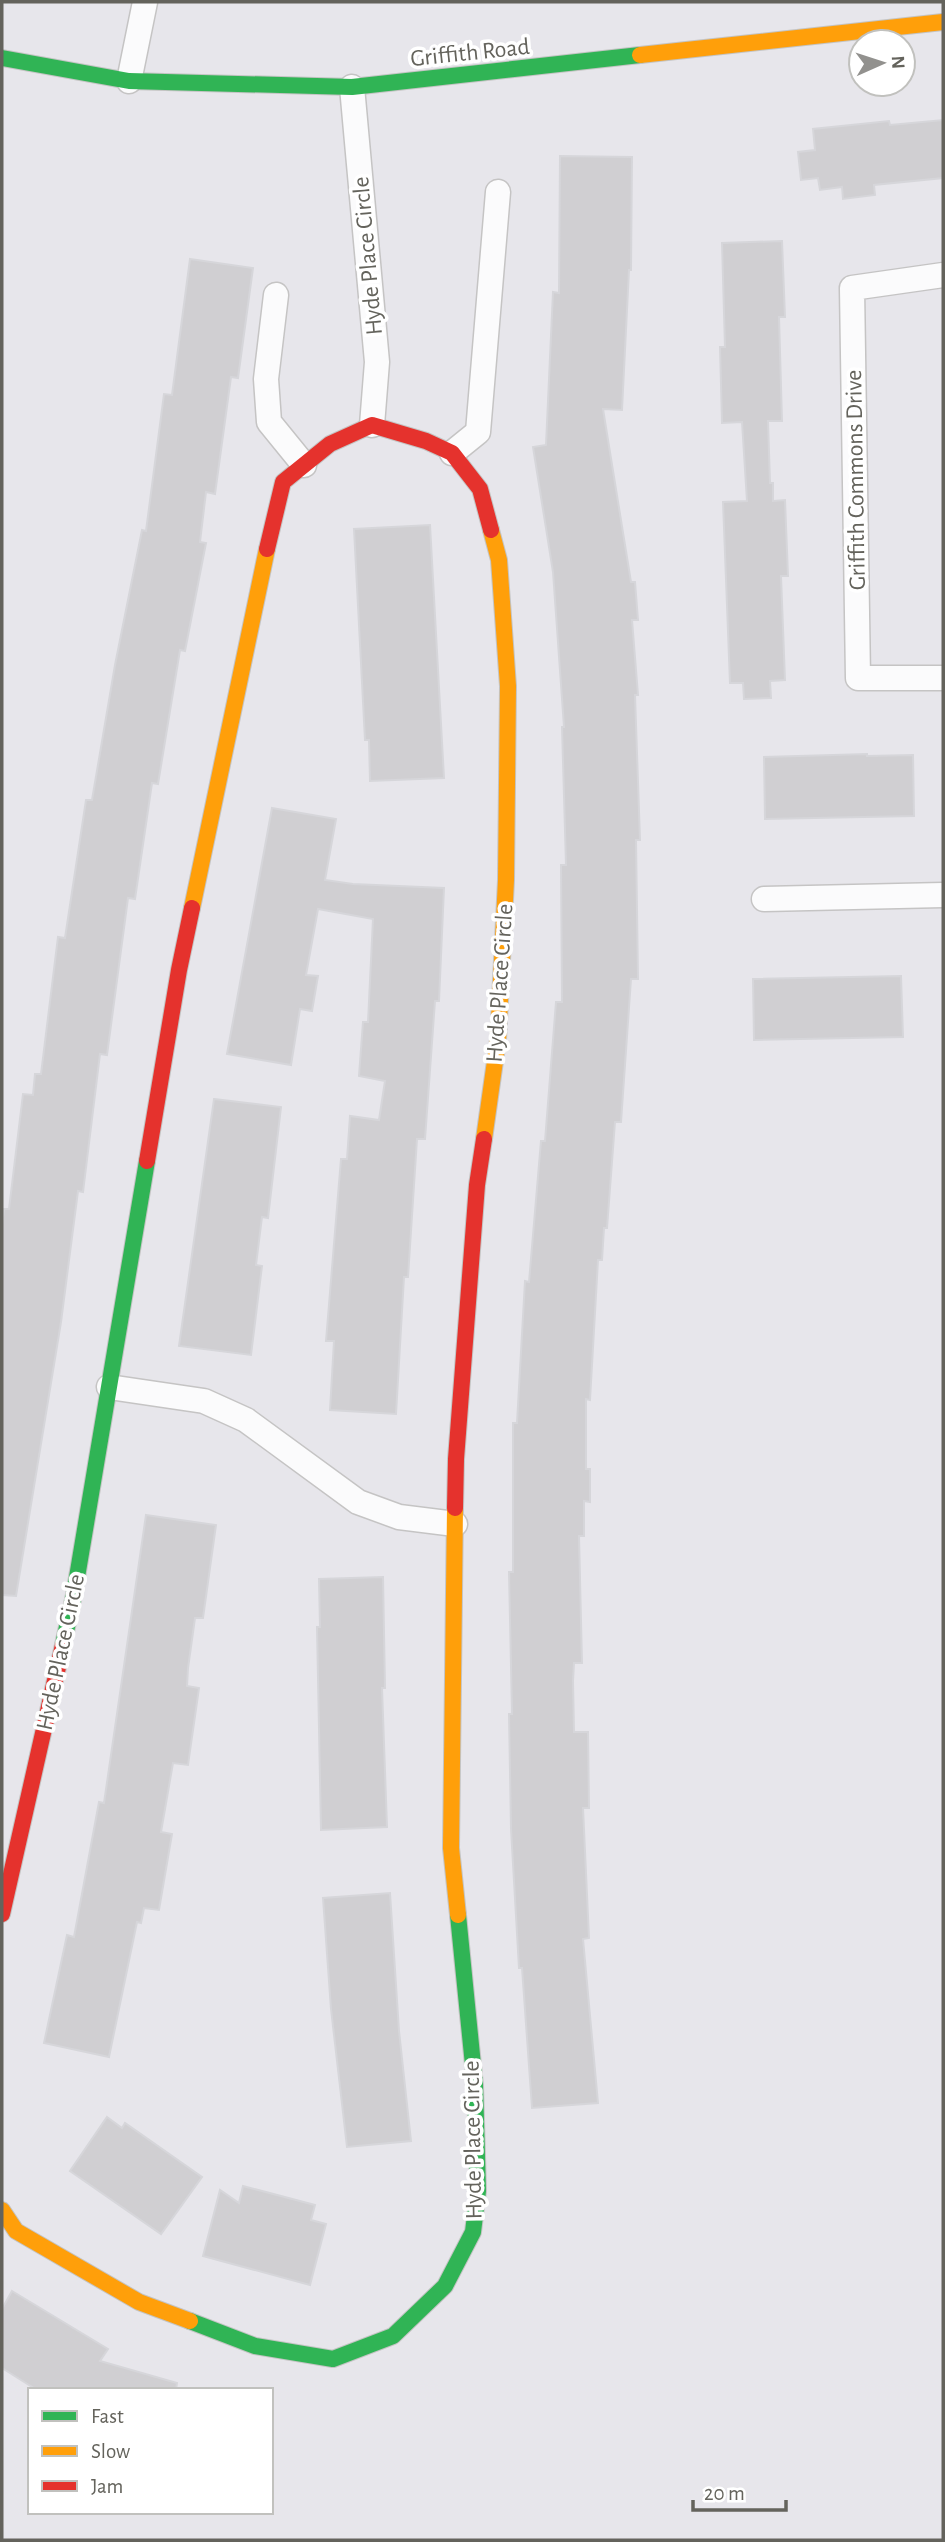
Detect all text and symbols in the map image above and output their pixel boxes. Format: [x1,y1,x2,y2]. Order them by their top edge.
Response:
north arrow [847,28,917,98]
street label: Griffith Road [409,35,531,71]
text: N [888,55,907,69]
street label: Hyde Place Circle [349,176,387,336]
street label: Griffith Commons Drive [842,370,870,590]
street label: Hyde Place Circle [482,903,518,1063]
street label: Hyde Place Circle [33,1572,89,1732]
street label: Hyde Place Circle [460,2060,486,2220]
legend [28,2388,273,2514]
text: Fast [91,2406,124,2427]
text: Slow [91,2441,130,2462]
scale bar [693,2468,786,2512]
text: Jam [91,2476,123,2497]
text: 20 m [704,2483,745,2504]

